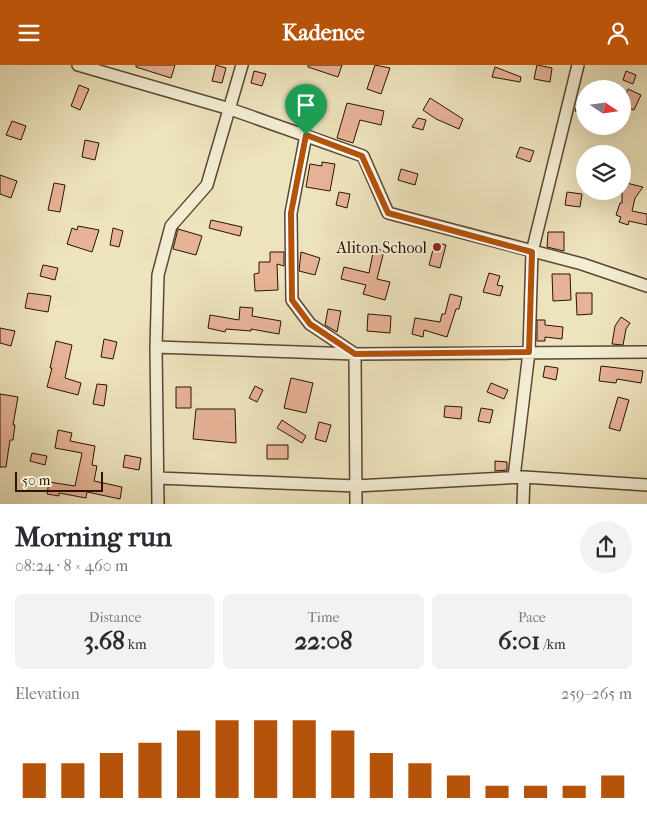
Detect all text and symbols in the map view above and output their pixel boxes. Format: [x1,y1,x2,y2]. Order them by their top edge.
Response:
icon: menu [15,19,43,47]
icon: person [604,19,632,47]
text: Kadence [282,20,365,46]
north arrow [576,80,631,135]
map controls [576,80,631,200]
pin [285,84,327,135]
icon: arrive [292,91,320,119]
button: layers [576,145,631,200]
place label: Aliton School [335,238,428,257]
marker: Aliton School [431,241,443,253]
scale bar [15,469,102,492]
text: 50 m [22,472,50,489]
text: Morning run [15,520,172,553]
button: share [580,521,632,573]
text: 08:24 · 8 × 460 m [15,556,128,575]
text: Distance [89,609,141,626]
text: Time [308,609,339,626]
text: Pace [518,609,546,626]
text: 3.68 [84,626,125,655]
text: 22:08 [294,626,353,655]
text: 6:01 [498,626,540,655]
text: km [125,636,147,653]
text: /km [540,636,566,653]
text: Elevation [15,684,80,703]
text: 259–265 m [561,684,632,703]

